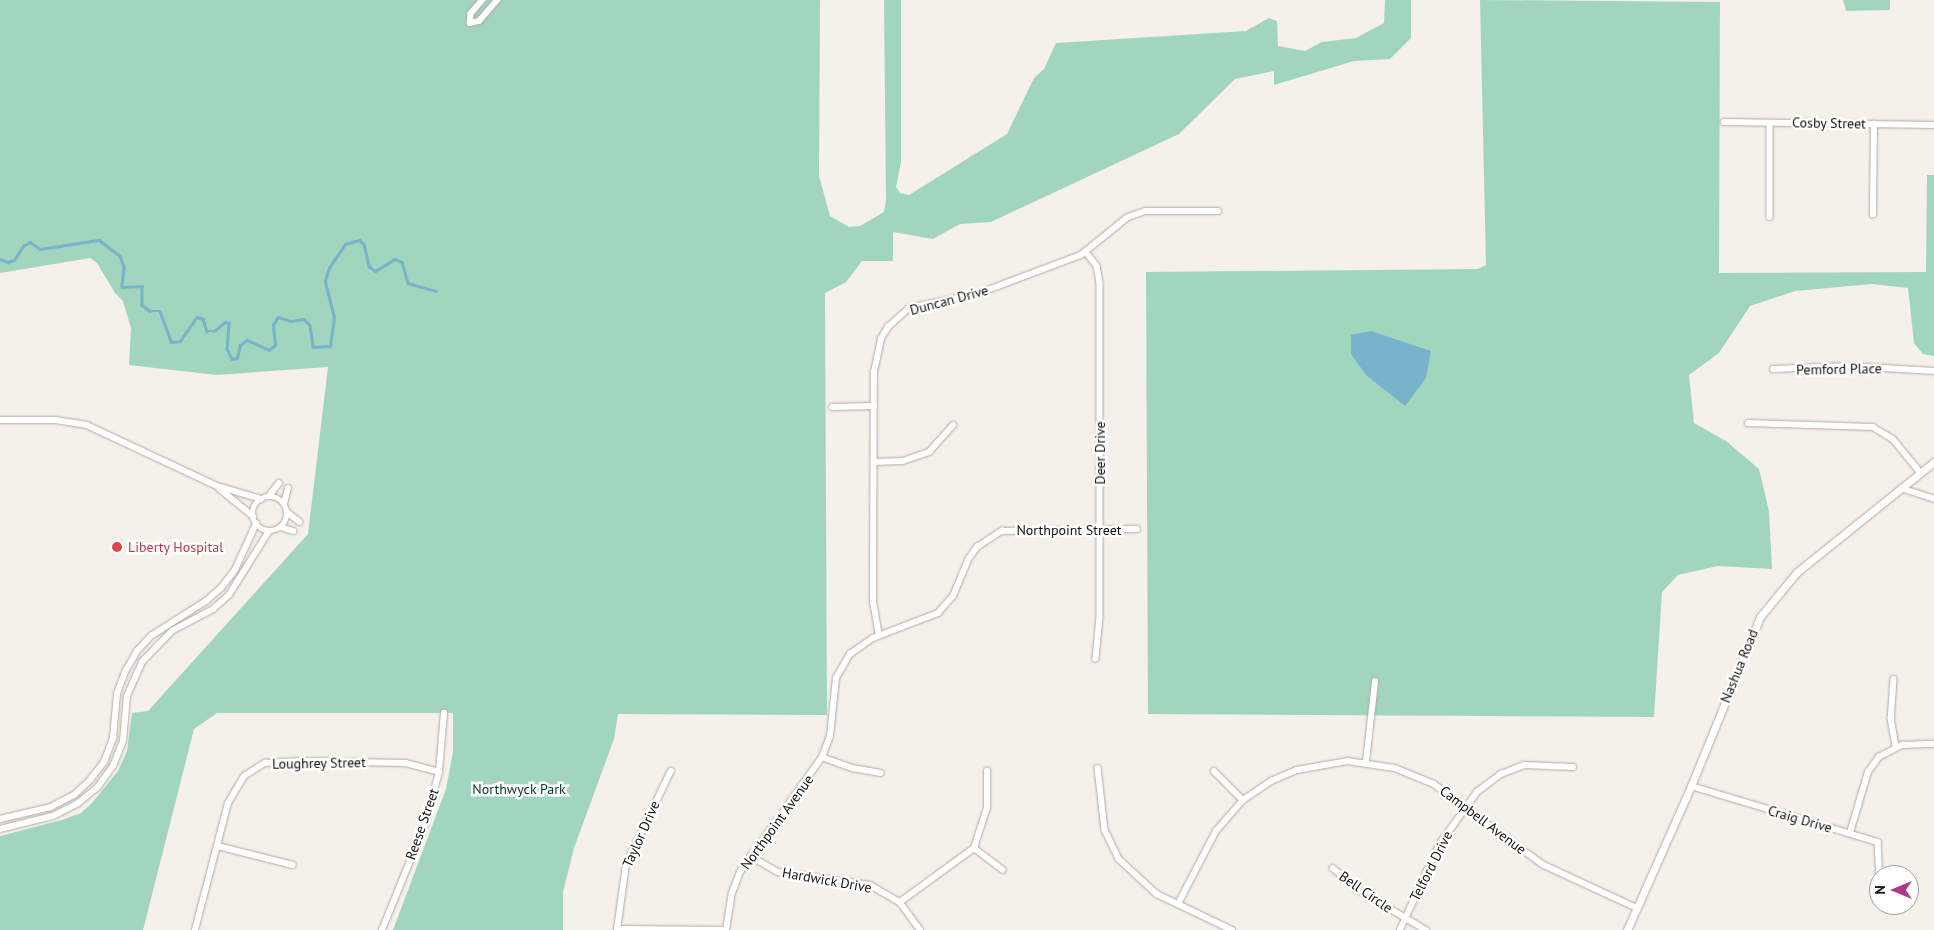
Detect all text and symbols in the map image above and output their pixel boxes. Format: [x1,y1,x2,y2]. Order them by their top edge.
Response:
street label: Cosby Street [1792,114,1866,132]
street label: Duncan Drive [908,281,990,319]
street label: Pemford Place [1796,360,1882,378]
street label: Deer Drive [1092,421,1108,485]
street label: Northpoint Street [1016,522,1122,538]
place label: Liberty Hospital [128,539,224,555]
marker: Liberty Hospital [110,540,124,554]
street label: Nashua Road [1717,627,1761,705]
street label: Loughrey Street [272,754,366,772]
street label: Northpoint Avenue [737,771,817,873]
park label: Northwyck Park [472,781,566,797]
street label: Campbell Avenue [1436,782,1530,858]
street label: Reese Street [402,786,442,862]
street label: Taylor Drive [619,798,663,870]
street label: Craig Drive [1766,802,1834,836]
street label: Telford Drive [1406,828,1456,904]
street label: Hardwick Drive [781,864,873,896]
north arrow [1869,865,1919,915]
street label: Bell Circle [1336,868,1396,916]
text: N [1871,885,1889,895]

